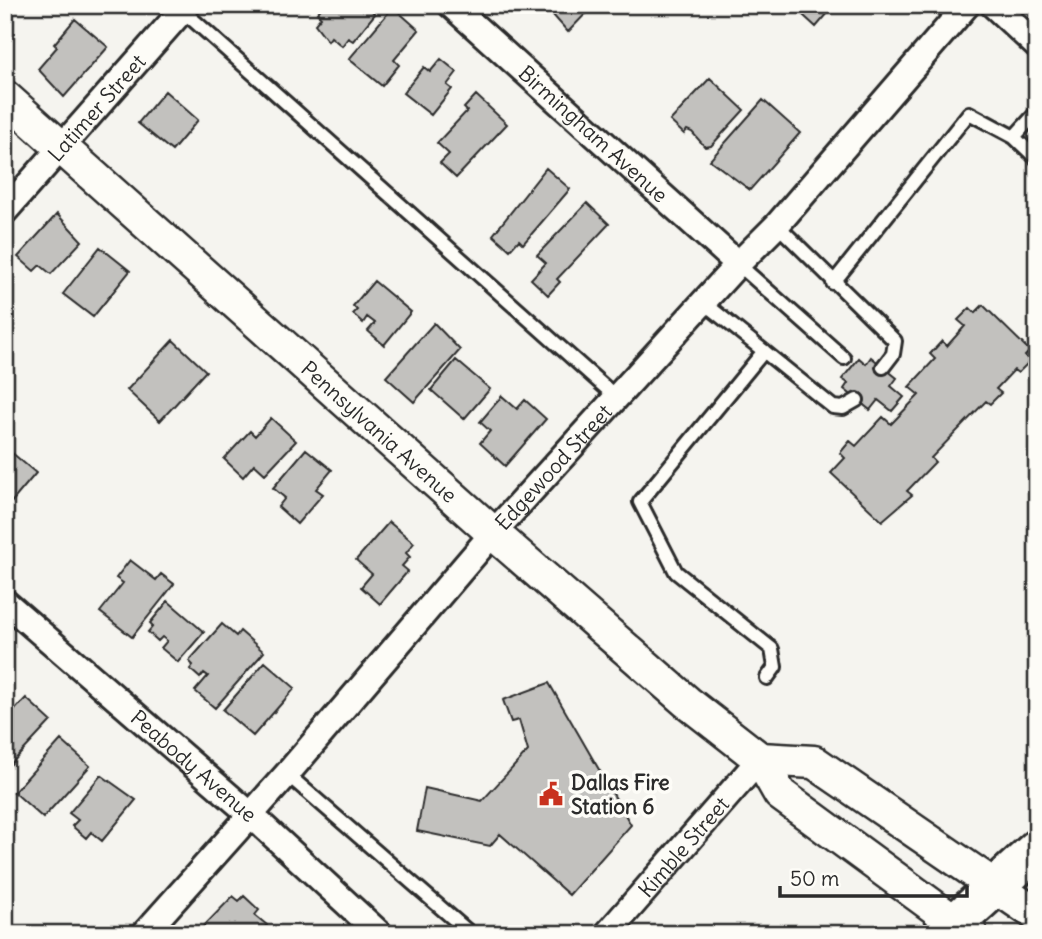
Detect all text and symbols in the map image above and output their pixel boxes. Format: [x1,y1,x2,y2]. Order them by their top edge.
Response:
street label: Latimer Street [42,48,151,167]
street label: Birmingham Avenue [513,59,674,208]
street label: Pennsylvania Avenue [296,355,463,508]
street label: Edgewood Street [489,398,617,536]
street label: Peabody Avenue [125,704,263,828]
place label: Dallas Fire Station 6 [571,769,670,820]
public building icon: Dallas Fire Station 6 [537,780,565,808]
street label: Kimble Street [632,791,735,903]
scale bar [780,855,967,899]
text: 50 m [790,865,839,892]

